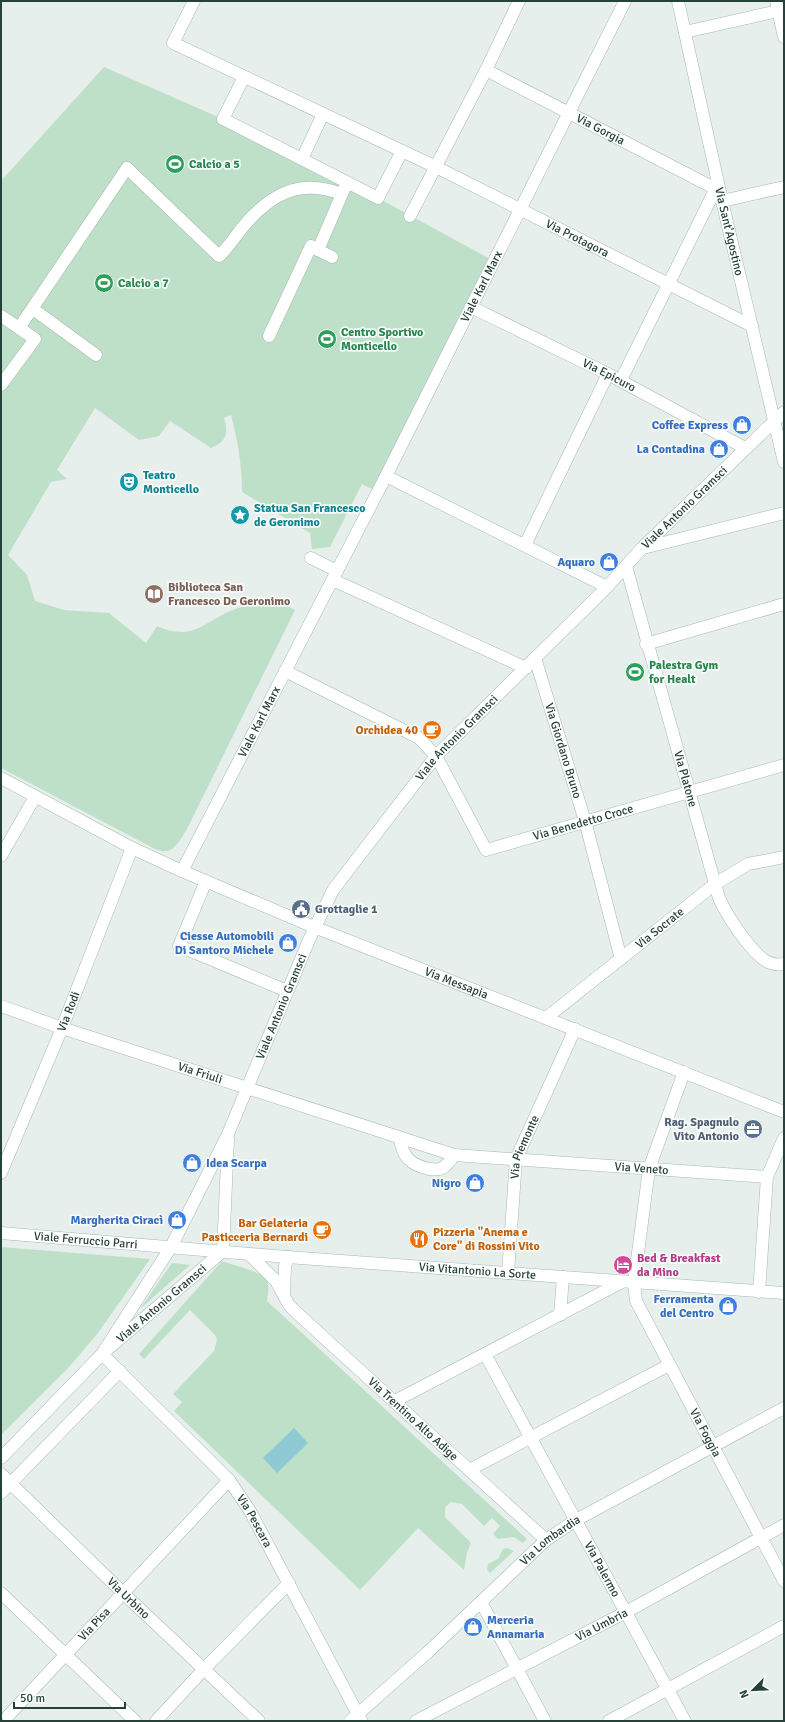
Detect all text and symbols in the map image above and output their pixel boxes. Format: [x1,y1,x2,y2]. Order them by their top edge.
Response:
street label: Via Gorgia [574,110,627,148]
sports icon: Calcio a 5 [164,153,186,175]
place label: Calcio a 5 [189,157,240,172]
street label: Via Sant'Agostino [712,186,747,277]
street label: Via Protagora [543,216,612,260]
street label: Viale Karl Marx [457,248,506,324]
sports icon: Calcio a 7 [93,272,115,294]
place label: Calcio a 7 [118,276,169,291]
place label: Centro Sportivo Monticello [341,325,423,354]
sports icon: Centro Sportivo Monticello [316,328,338,350]
street label: Via Epicuro [580,355,638,395]
shop icon: Coffee Express [731,414,753,436]
place label: Coffee Express [652,418,729,433]
shop icon: La Contadina [708,438,730,460]
place label: La Contadina [637,442,705,457]
street label: Viale Antonio Gramsci [638,463,730,552]
place label: Teatro Monticello [143,468,199,497]
theatre icon: Teatro Monticello [118,471,140,493]
place label: Statua San Francesco de Geronimo [254,501,365,530]
place icon: Statua San Francesco de Geronimo [229,504,251,526]
shop icon: Aquaro [598,551,620,573]
place label: Aquaro [557,555,595,570]
place label: Biblioteca San Francesco De Geronimo [168,580,290,609]
library icon: Biblioteca San Francesco De Geronimo [143,583,165,605]
place label: Palestra Gym for Healt [648,658,719,687]
sports icon: Palestra Gym for Healt [624,661,646,683]
street label: Viale Karl Marx [235,683,284,760]
street label: Viale Antonio Gramsci [412,692,501,784]
street label: Via Giordano Bruno [542,701,585,800]
cafe icon: Orchidea 40 [421,719,443,741]
place label: Orchidea 40 [355,723,419,738]
street label: Via Platone [671,749,701,809]
street label: Via Benedetto Croce [531,801,635,844]
public building icon: Grottaglie 1 [290,898,312,920]
place label: Grottaglie 1 [315,902,378,917]
street label: Via Socrate [632,904,687,952]
place label: Ciesse Automobili Di Santoro Michele [175,929,274,958]
shop icon: Ciesse Automobili Di Santoro Michele [277,932,299,954]
street label: Viale Antonio Gramsci [252,951,310,1062]
street label: Via Messapia [422,964,490,1002]
street label: Via Rodi [54,989,83,1034]
street label: Via Friuli [176,1058,224,1087]
street label: Via Piemonte [507,1113,542,1179]
place label: Rag. Spagnulo Vito Antonio [664,1115,739,1144]
office icon: Rag. Spagnulo Vito Antonio [742,1118,764,1140]
shop icon: Idea Scarpa [181,1152,203,1174]
place label: Idea Scarpa [206,1156,267,1171]
street label: Via Veneto [614,1159,669,1178]
shop icon: Nigro [464,1172,486,1194]
place label: Nigro [432,1176,461,1191]
shop icon: Margherita Ciracì [166,1209,188,1231]
place label: Margherita Ciracì [70,1213,163,1228]
place label: Bar Gelateria Pasticceria Bernardi [202,1216,308,1245]
cafe icon: Bar Gelateria Pasticceria Bernardi [311,1219,333,1241]
place label: Pizzeria "Anema e Core" di Rossini Vito [433,1225,540,1254]
street label: Viale Ferruccio Parri [33,1228,138,1252]
restaurant icon: Pizzeria "Anema e Core" di Rossini Vito [408,1228,430,1250]
place label: Bed & Breakfast da Mino [637,1251,721,1280]
hotel icon: Bed & Breakfast da Mino [612,1254,634,1276]
street label: Via Vitantonio La Sorte [418,1259,537,1283]
street label: Viale Antonio Gramsci [113,1261,209,1346]
place label: Ferramenta del Centro [654,1292,714,1321]
shop icon: Ferramenta del Centro [717,1295,739,1317]
street label: Via Trentino Alto Adige [365,1374,461,1464]
street label: Via Foggia [686,1406,725,1460]
street label: Via Pescara [233,1491,275,1550]
street label: Via Lombardia [517,1512,583,1568]
street label: Via Palermo [581,1539,623,1600]
street label: Via Urbino [104,1574,153,1622]
street label: Via Pisa [75,1604,113,1644]
street label: Via Umbria [573,1605,630,1644]
place label: Merceria Annamaria [487,1613,545,1642]
shop icon: Merceria Annamaria [462,1616,484,1638]
north arrow [733,1670,773,1710]
scale bar [14,1684,125,1710]
text: N [737,1688,752,1700]
text: 50 m [20,1691,45,1706]

